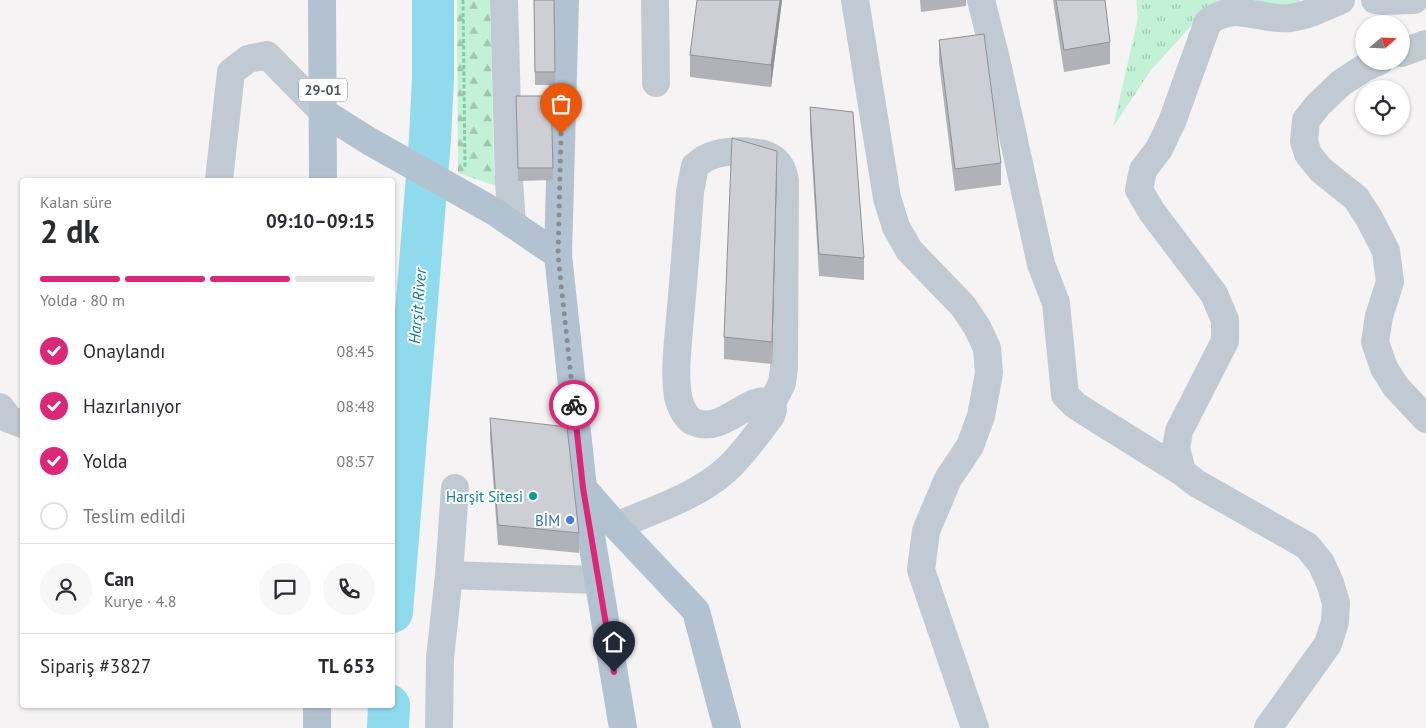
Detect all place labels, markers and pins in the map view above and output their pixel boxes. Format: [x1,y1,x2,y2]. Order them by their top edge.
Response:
pin [540,83,582,134]
place label: Harşit Sitesi [446,487,523,506]
marker: Harşit Sitesi [527,490,539,502]
place label: BİM [535,511,560,530]
marker: BİM [564,514,576,526]
pin [593,621,635,672]

